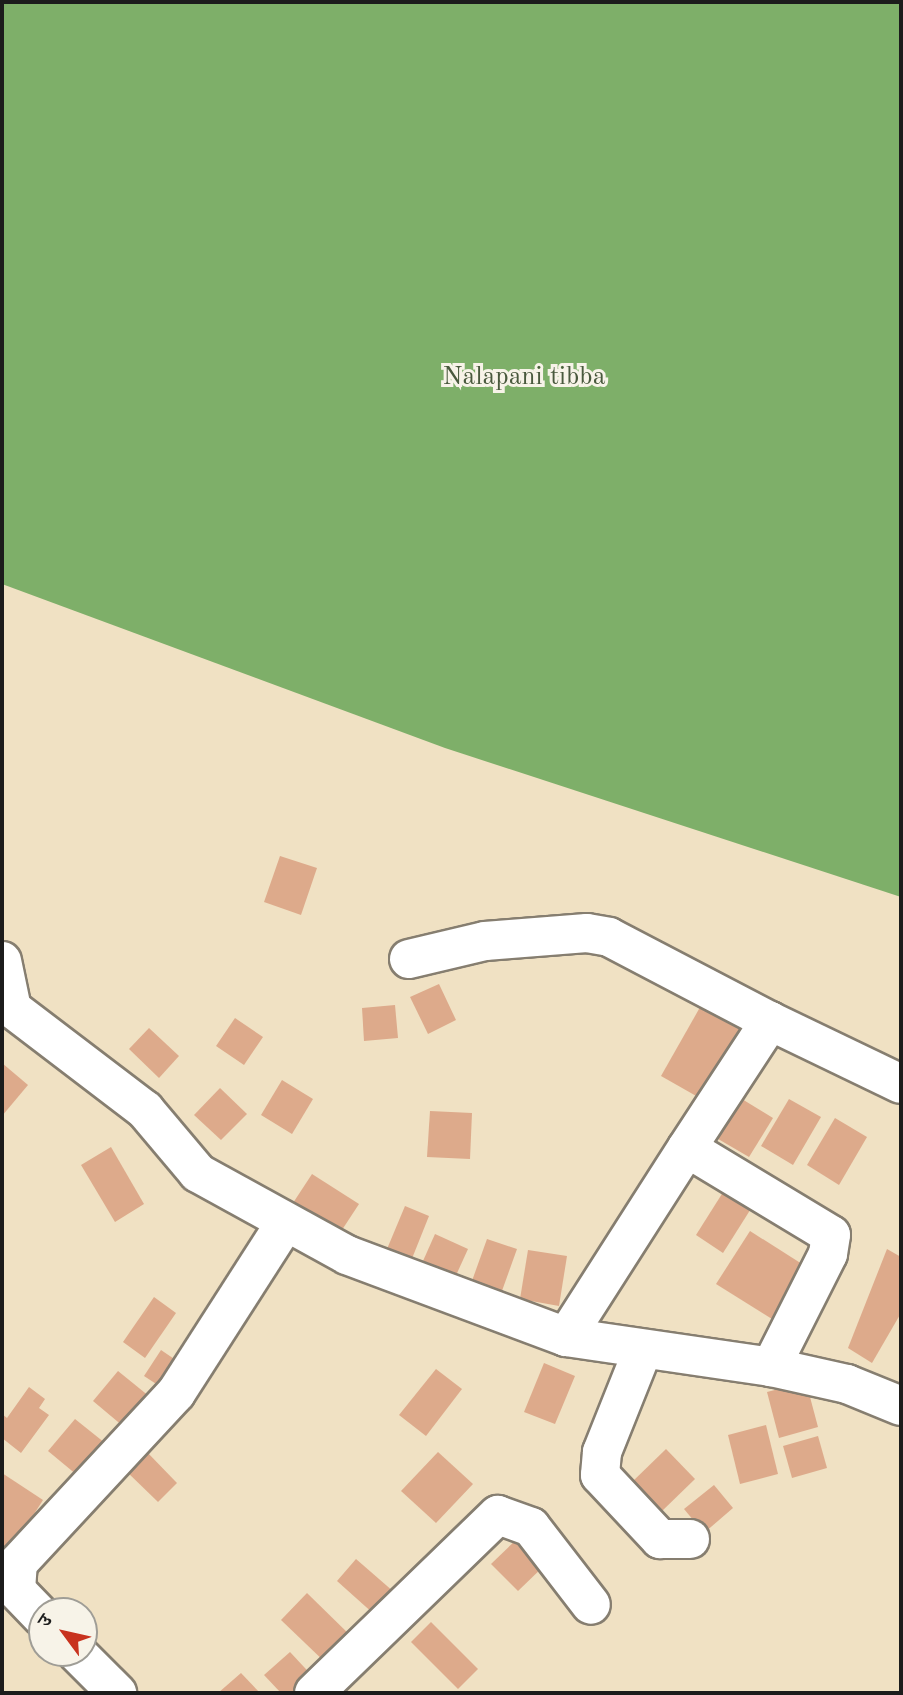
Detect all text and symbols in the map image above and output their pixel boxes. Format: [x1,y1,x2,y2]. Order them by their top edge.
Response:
park label: Nalapani tibba [443,362,605,394]
north arrow [28,1597,98,1667]
text: उ [36,1612,57,1631]

